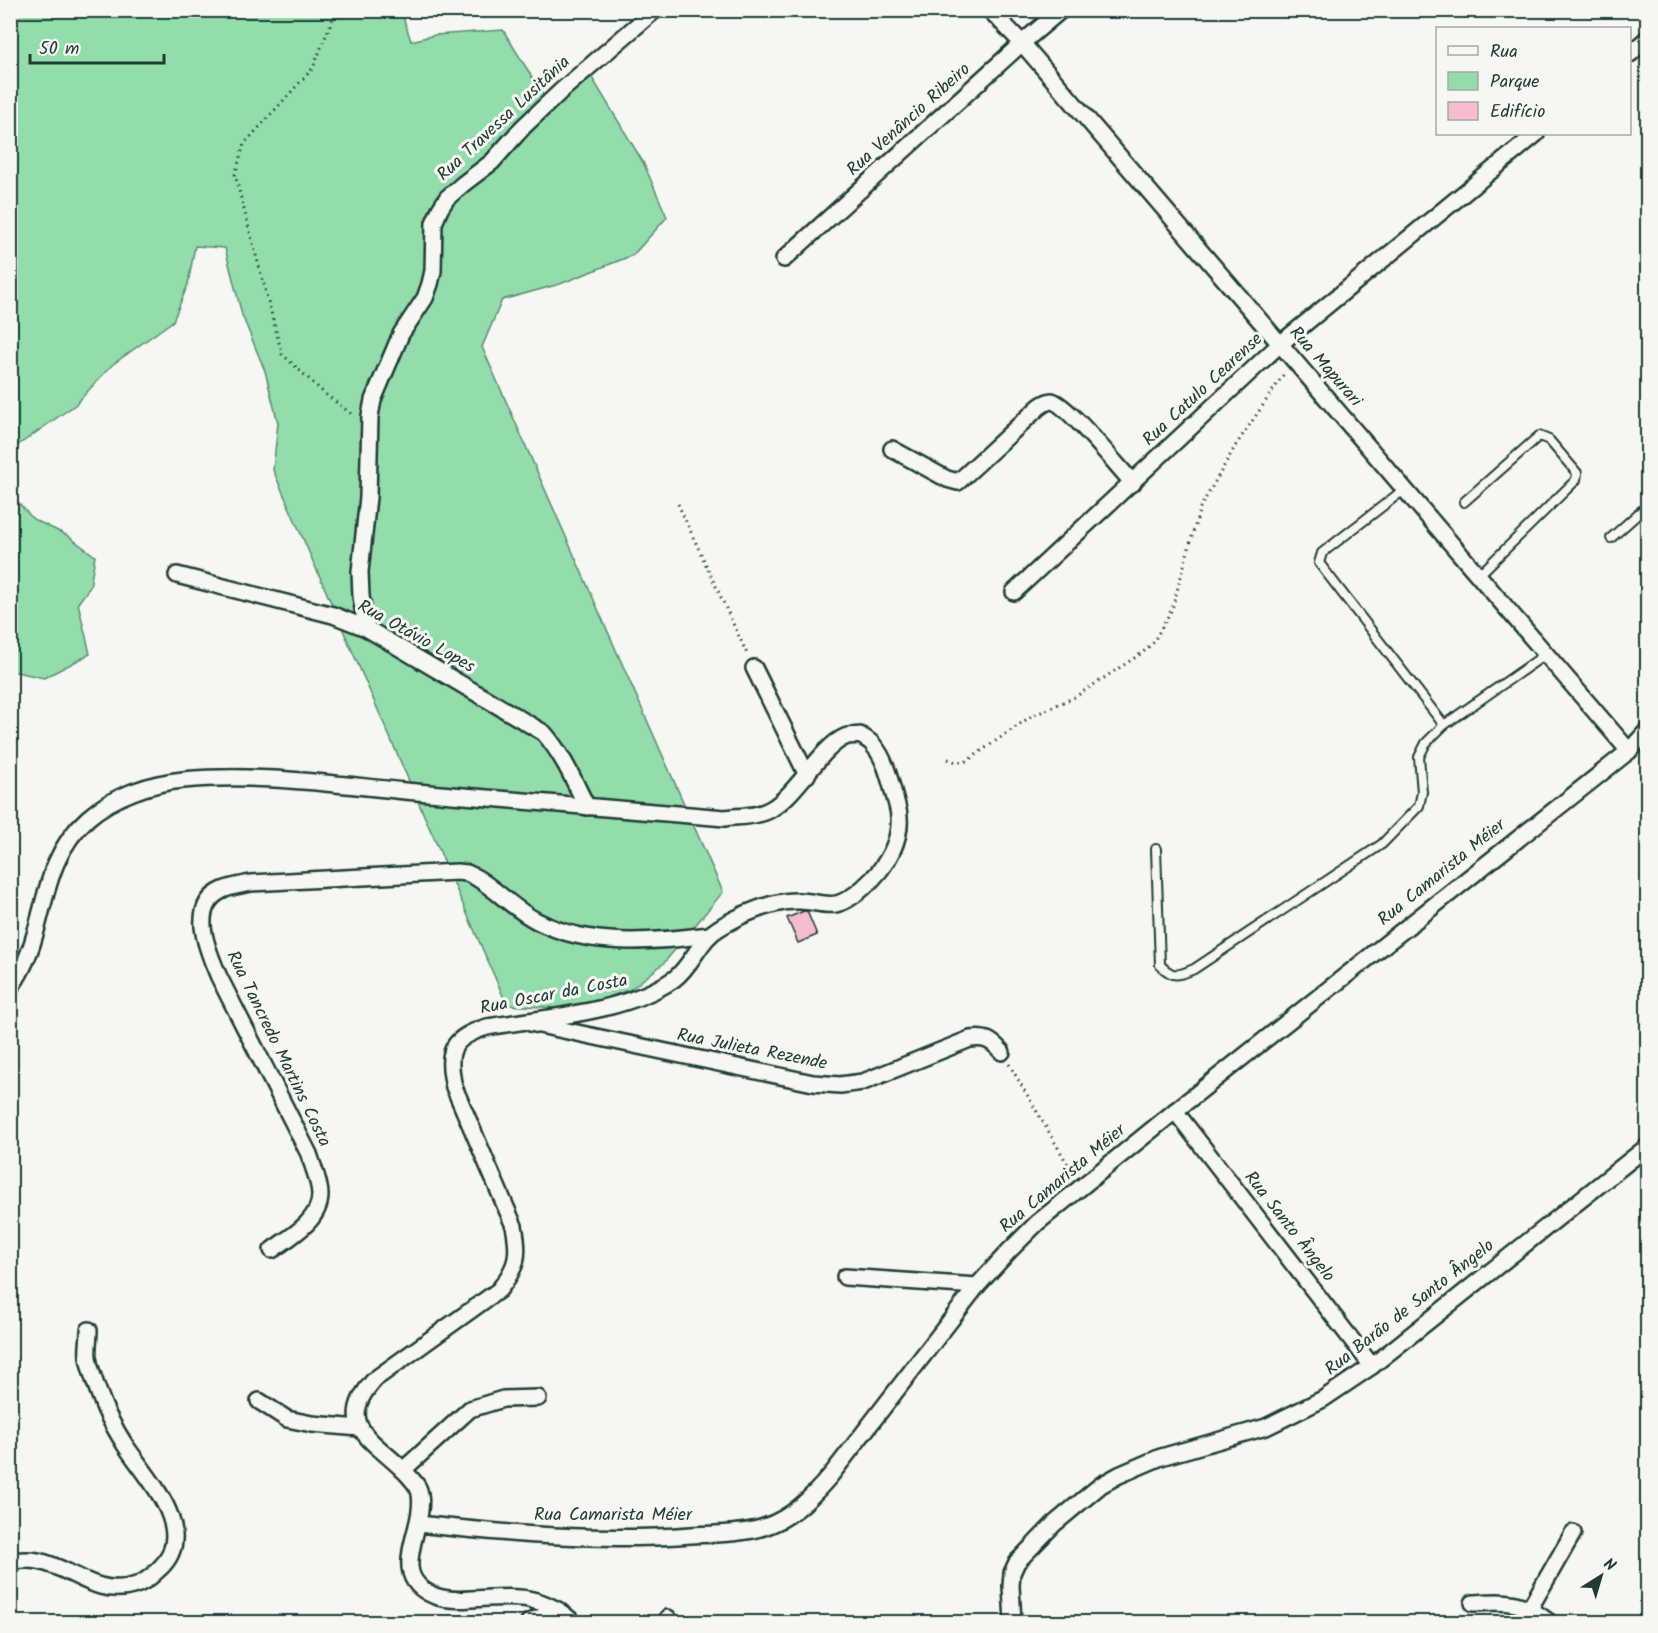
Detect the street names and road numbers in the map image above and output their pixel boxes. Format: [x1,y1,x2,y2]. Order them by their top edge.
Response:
street label: Rua Travessa Lusitânia [431,49,577,189]
street label: Rua Venâncio Ribeiro [840,56,978,184]
street label: Rua Mapurari [1281,320,1369,415]
street label: Rua Catulo Cearense [1136,326,1270,454]
street label: Rua Otávio Lopes [352,593,481,682]
street label: Rua Camarista Méier [1372,811,1513,934]
street label: Rua Tancredo Martins Costa [218,946,338,1152]
street label: Rua Oscar da Costa [478,966,630,1024]
street label: Rua Julieta Rezende [674,1021,830,1079]
street label: Rua Camarista Méier [993,1117,1134,1241]
street label: Rua Santo Ângelo [1236,1165,1342,1289]
street label: Rua Barão de Santo Ângelo [1319,1232,1501,1384]
street label: Rua Camarista Méier [534,1501,693,1530]

